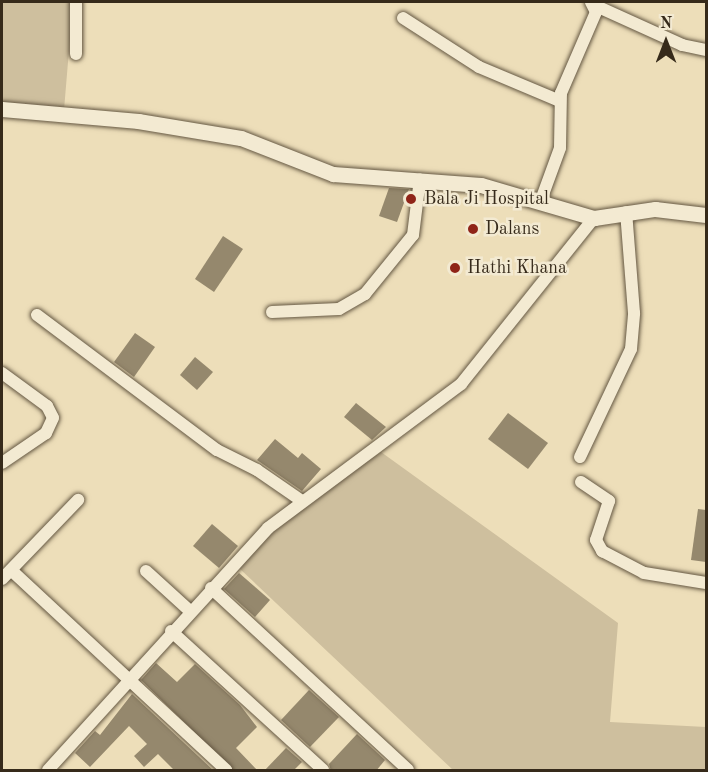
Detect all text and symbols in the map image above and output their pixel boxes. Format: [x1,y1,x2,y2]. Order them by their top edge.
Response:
north arrow [636,12,696,72]
text: N [660,16,672,32]
place label: Bala Ji Hospital [424,188,549,210]
marker: Bala Ji Hospital [402,190,420,208]
place label: Dalans [485,218,539,240]
marker: Dalans [466,222,480,236]
place label: Hathi Khana [467,257,567,279]
marker: Hathi Khana [448,261,462,275]

